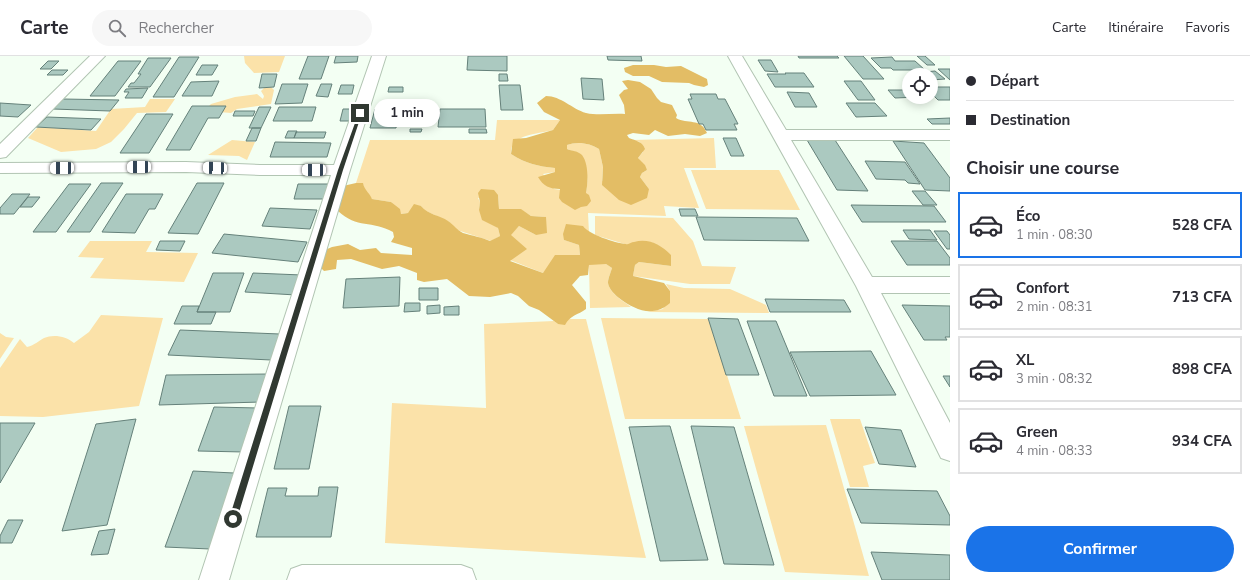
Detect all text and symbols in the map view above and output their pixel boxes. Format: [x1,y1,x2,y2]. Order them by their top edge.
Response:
search box [92,10,372,46]
text: Carte [20,15,68,41]
icon: search [106,17,128,39]
text: Rechercher [138,18,214,38]
text: Carte [1052,18,1086,37]
text: Itinéraire [1108,18,1163,37]
text: Favoris [1185,18,1230,37]
map controls [902,68,938,104]
button: locate [902,68,938,104]
text: Départ [990,71,1039,91]
callout: 1 min [374,99,440,127]
route end [351,104,369,122]
text: 1 min [390,104,424,122]
text: Destination [990,110,1070,130]
text: Choisir une course [966,156,1119,180]
car [127,161,151,173]
car [50,162,74,174]
car [203,162,227,174]
car [302,164,326,176]
text: Éco [1016,206,1040,226]
icon: car [968,207,1004,243]
text: 528 CFA [1172,215,1232,235]
text: 1 min · 08:30 [1016,226,1092,244]
text: Confort [1016,278,1069,298]
icon: car [968,279,1004,315]
text: 713 CFA [1172,287,1232,307]
text: 2 min · 08:31 [1016,298,1092,316]
text: XL [1016,350,1035,370]
icon: car [968,351,1004,387]
text: 898 CFA [1172,359,1232,379]
text: 3 min · 08:32 [1016,370,1092,388]
text: Green [1016,422,1058,442]
icon: car [968,423,1004,459]
text: 934 CFA [1172,431,1232,451]
text: 4 min · 08:33 [1016,442,1092,460]
route start [224,510,242,528]
button: Confirmer [966,526,1234,572]

